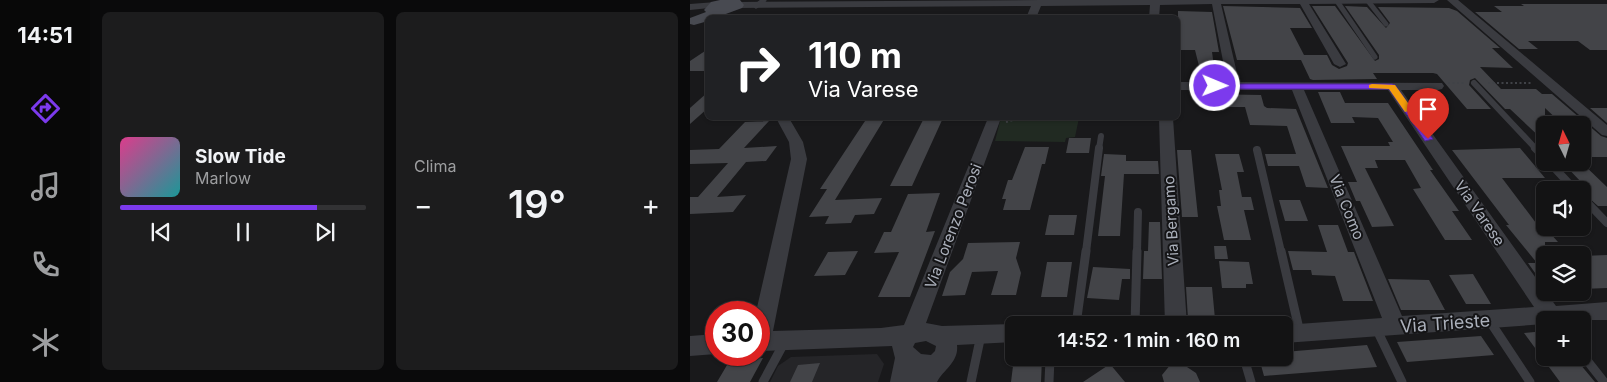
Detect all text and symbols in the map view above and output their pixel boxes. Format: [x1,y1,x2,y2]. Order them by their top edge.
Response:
text: 14:51 [17,22,73,48]
text: 110 m [808,34,902,76]
icon: right [725,35,790,100]
position arrow [1188,59,1240,111]
text: Via Varese [808,76,919,102]
pin [1407,88,1449,139]
icon: directions [28,91,63,126]
icon: arrive [1414,95,1442,123]
north arrow [1536,116,1591,171]
map controls [1536,116,1591,366]
text: Slow Tide [195,145,286,168]
text: Clima [414,156,456,176]
street label: Via Lorenzo Perosi [920,161,986,291]
text: Marlow [195,168,251,188]
icon: music [28,169,63,204]
street label: Via Como [1325,172,1369,242]
street label: Via Bergamo [1159,175,1183,267]
street label: Via Varese [1451,177,1509,249]
text: 19° [508,181,566,227]
button: sound [1536,181,1591,236]
text: − [414,188,433,222]
text: + [641,188,660,222]
icon: previous [147,218,175,246]
icon: pause [229,218,257,246]
icon: next [311,218,339,246]
button: layers [1536,246,1591,301]
icon: phone [28,247,63,282]
speed limit sign: 30 [705,301,770,366]
street label: Via Trieste [1399,309,1491,337]
button: + [1536,311,1591,366]
icon: climate [28,325,63,360]
text: 14:52 · 1 min · 160 m [1058,329,1240,352]

